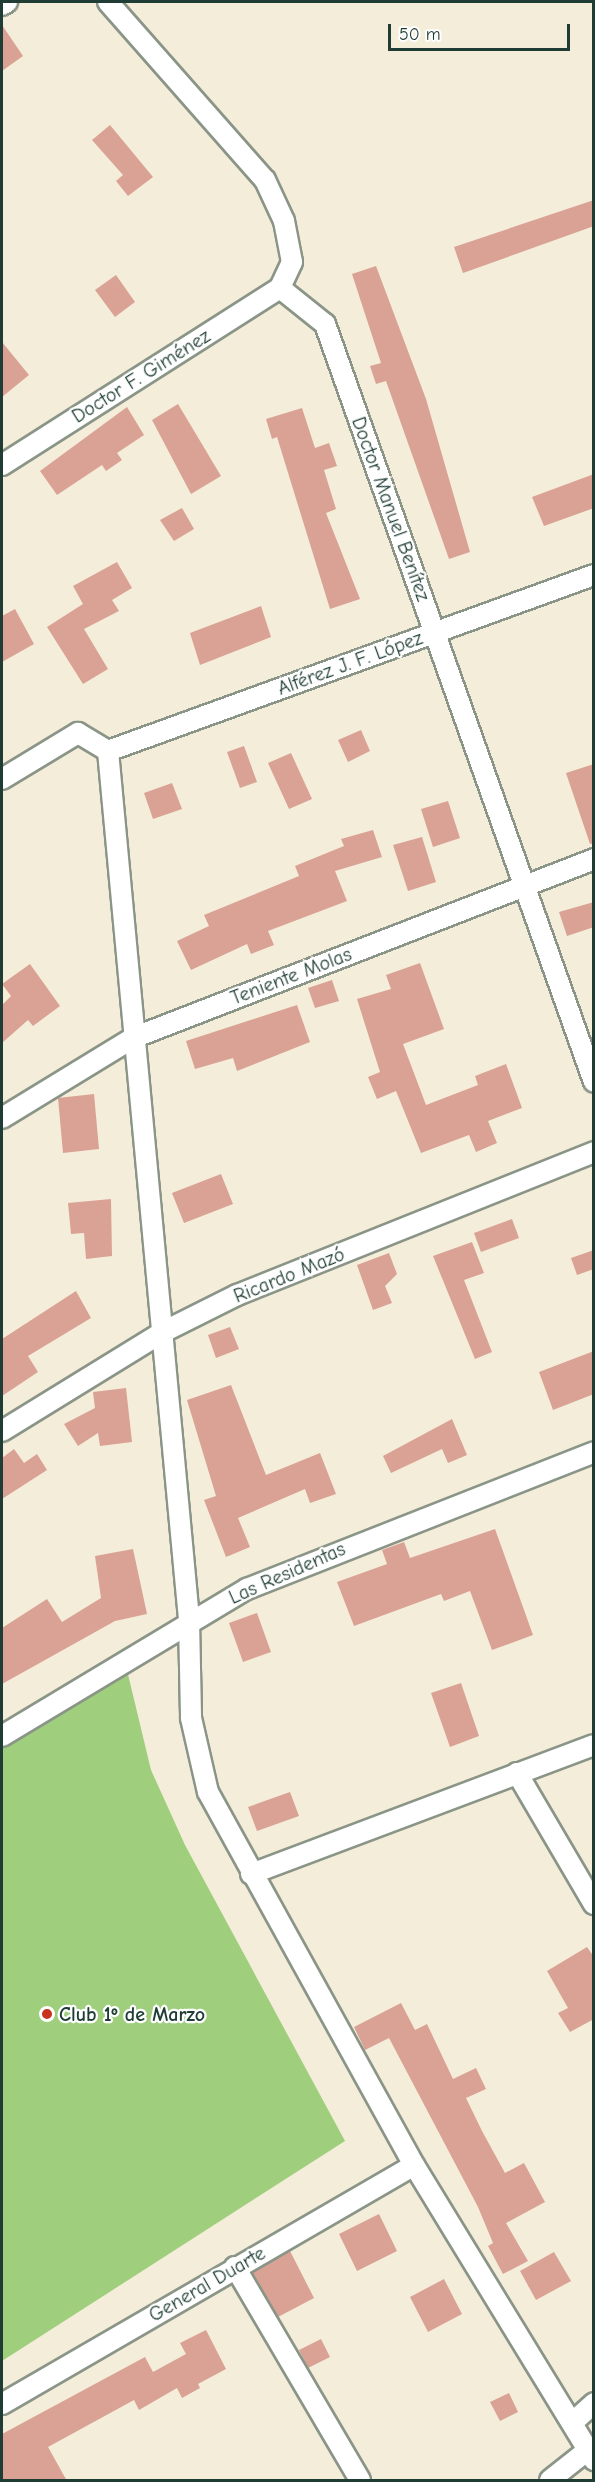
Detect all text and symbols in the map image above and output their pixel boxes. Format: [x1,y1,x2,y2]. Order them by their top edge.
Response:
scale bar [391,12,572,50]
text: 50 m [399,24,441,45]
street label: Doctor F. Giménez [67,324,215,428]
street label: Doctor Manuel Benítez [346,414,436,604]
street label: Alférez J. F. López [274,626,426,700]
street label: Teniente Molas [227,942,355,1010]
street label: Ricardo Mazó [230,1242,348,1308]
street label: Las Residentas [225,1537,349,1609]
place label: Club 1º de Marzo [59,2002,205,2026]
marker: Club 1º de Marzo [40,2007,54,2021]
street label: General Duarte [144,2241,270,2327]

